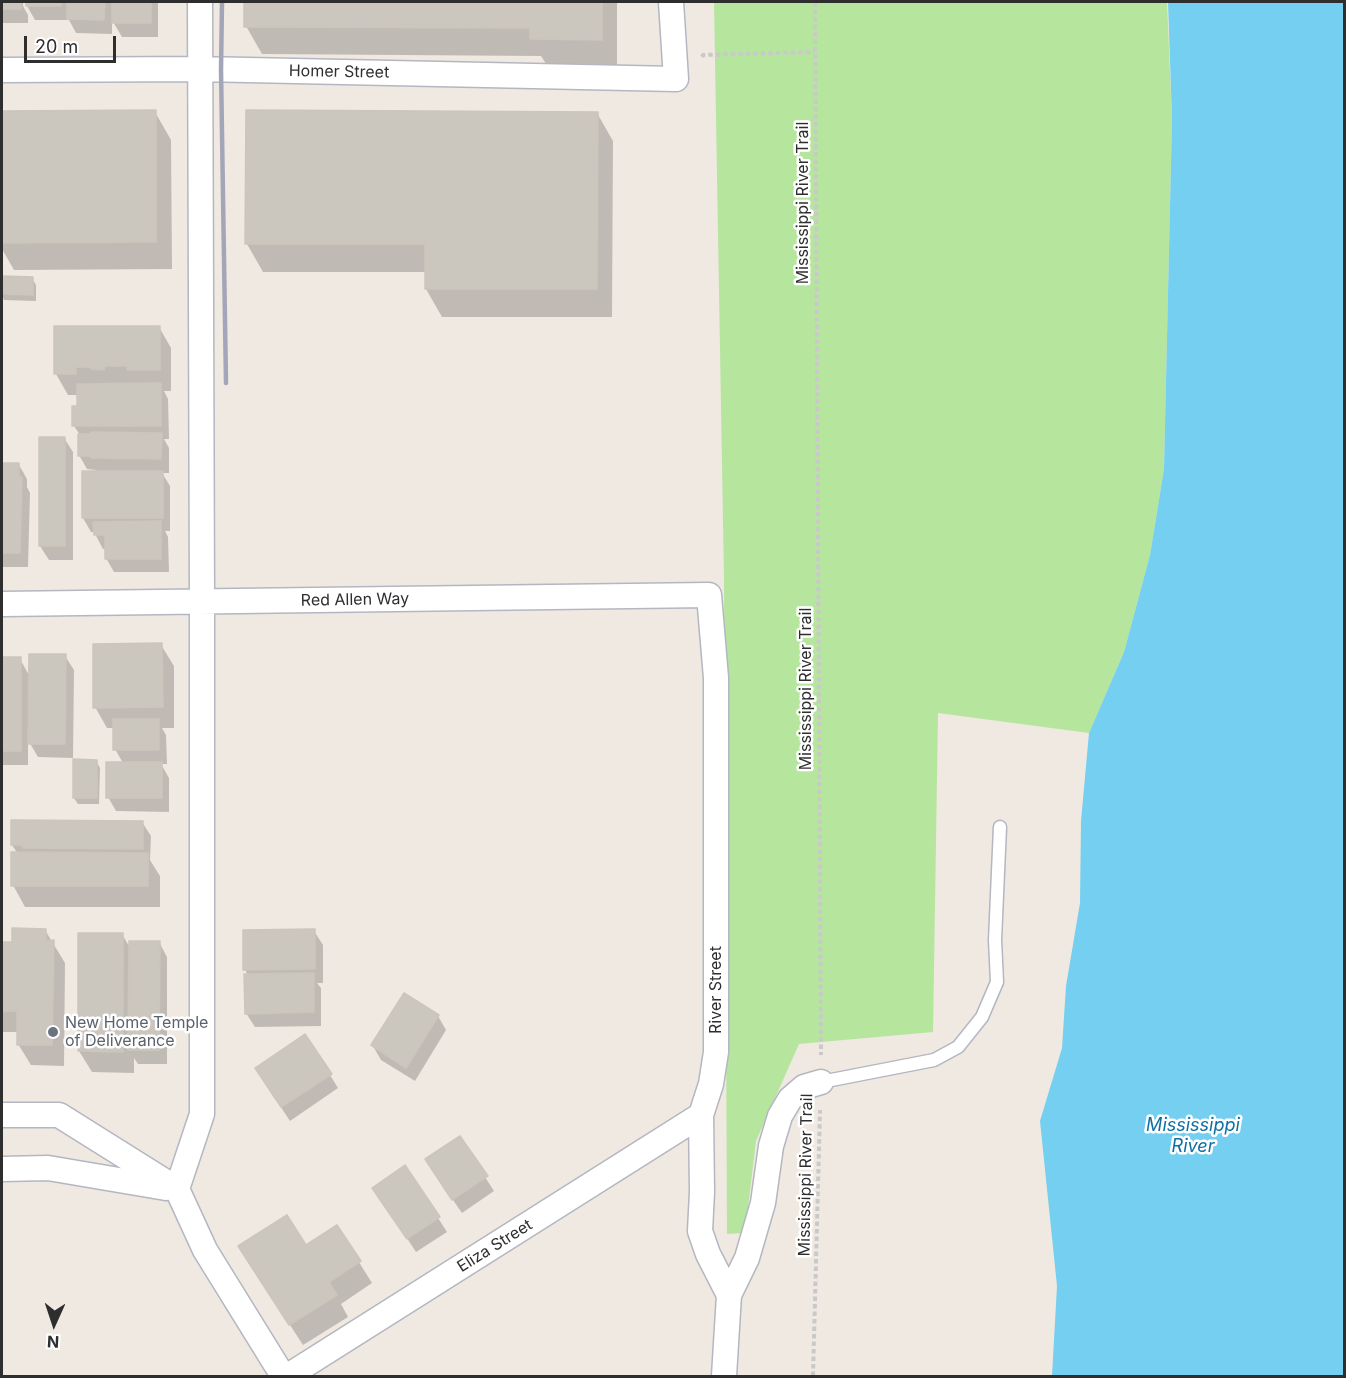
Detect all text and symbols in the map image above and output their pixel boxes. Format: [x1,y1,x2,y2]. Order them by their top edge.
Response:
scale bar [27,24,118,62]
text: 20 m [35,36,78,57]
street label: Homer Street [289,62,389,82]
street label: Mississippi River Trail [793,122,813,284]
street label: Red Allen Way [301,589,409,611]
street label: Mississippi River Trail [796,608,816,770]
street label: River Street [706,946,726,1034]
place label: New Home Temple of Deliverance [65,1013,208,1051]
marker: New Home Temple of Deliverance [46,1025,60,1039]
street label: Mississippi River Trail [795,1093,817,1257]
water label: Mississippi River [1146,1115,1240,1158]
street label: Eliza Street [454,1215,536,1277]
north arrow [24,1294,84,1354]
text: N [46,1332,60,1352]

